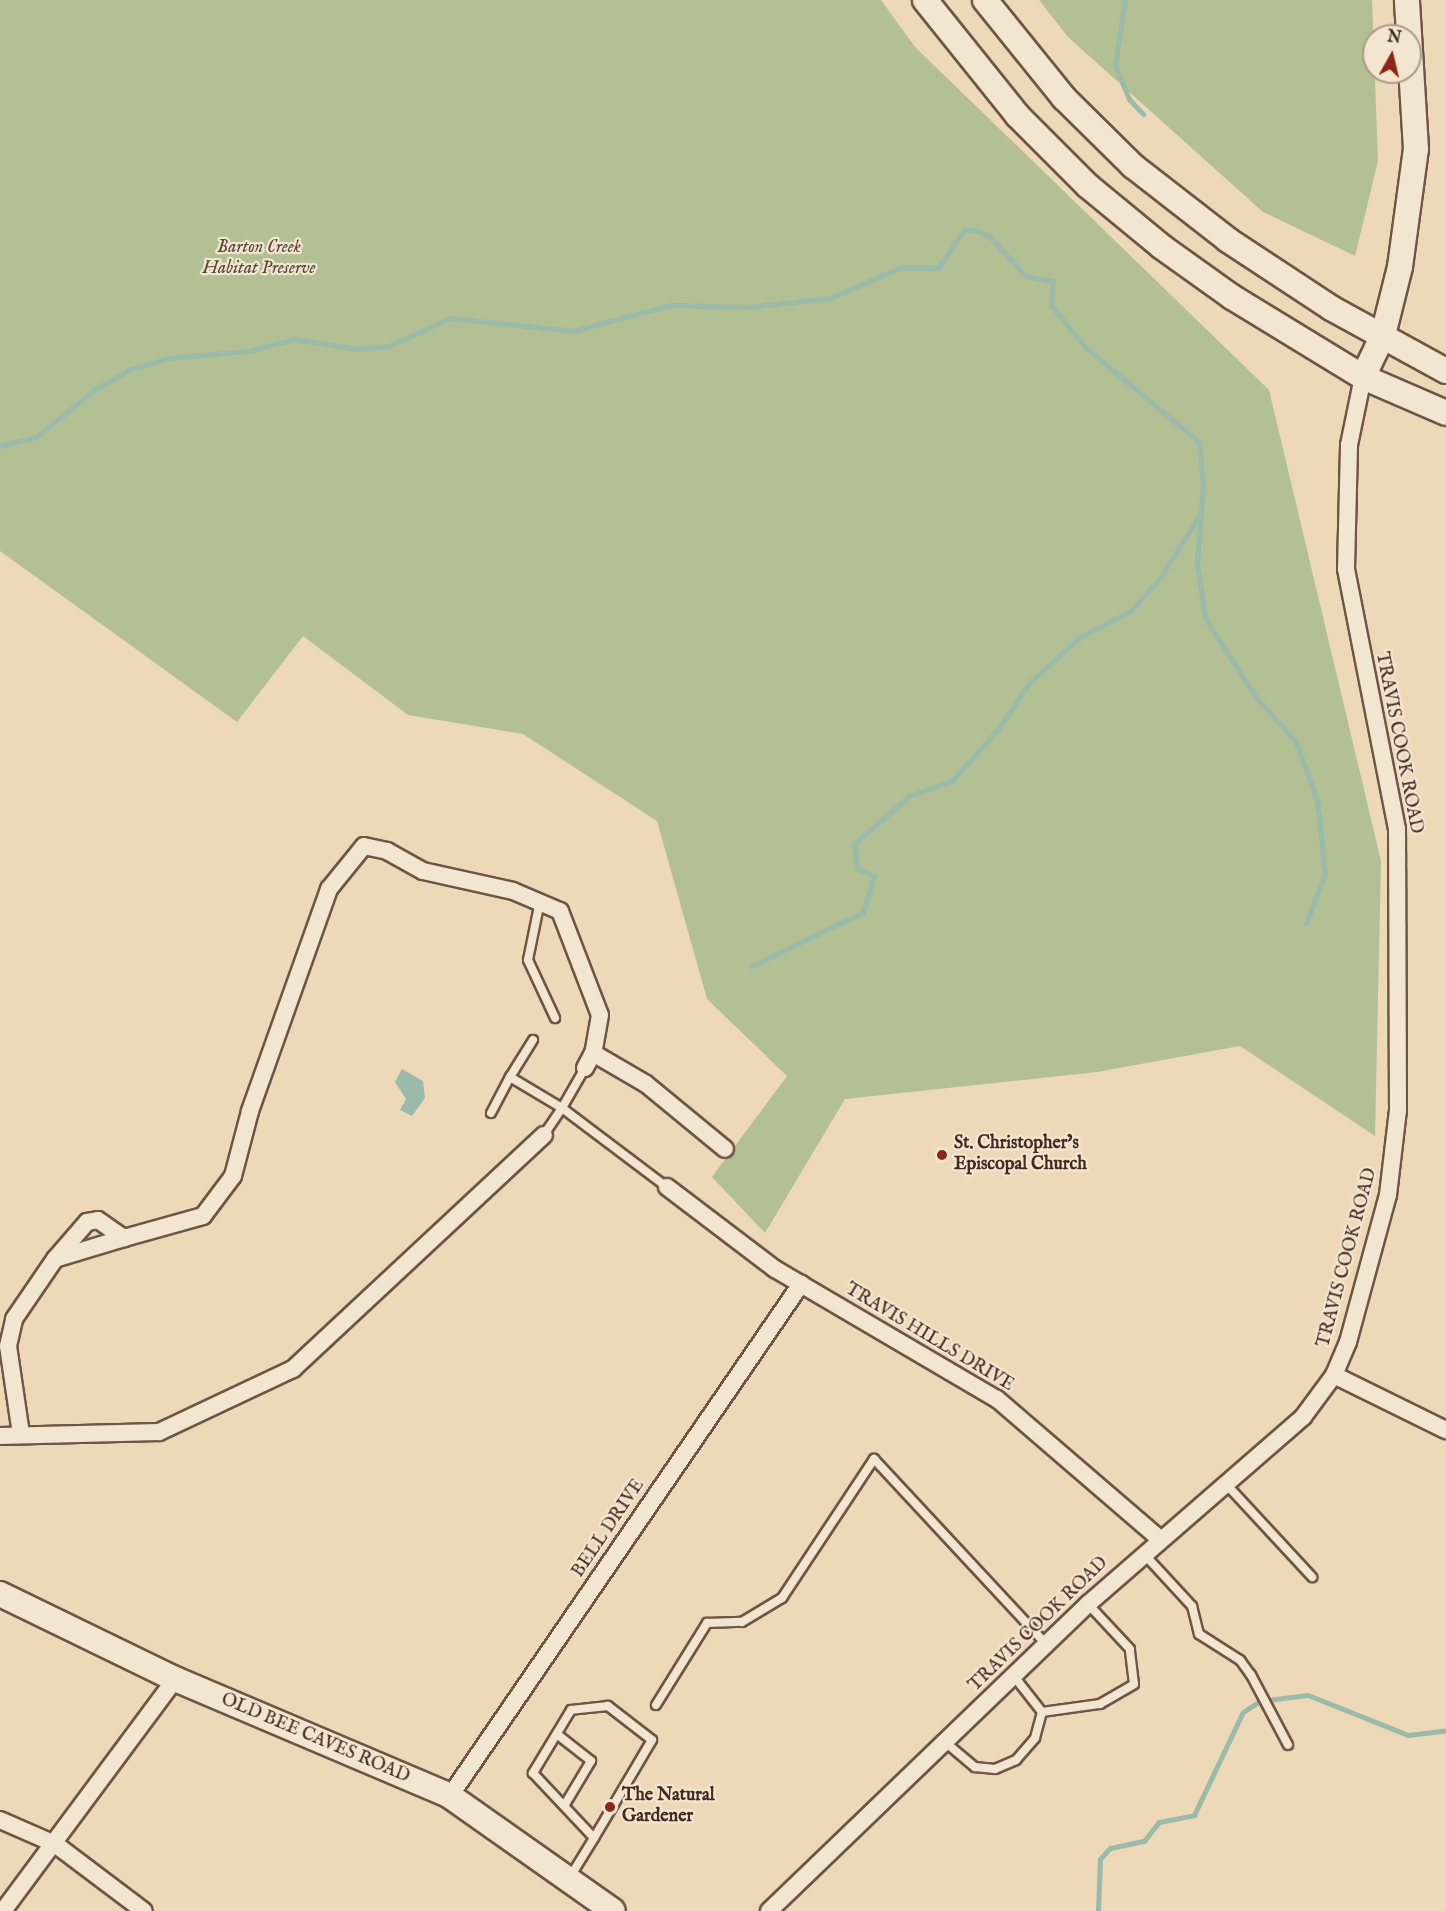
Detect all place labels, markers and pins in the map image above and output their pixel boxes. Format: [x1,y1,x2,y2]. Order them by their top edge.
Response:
place label: St. Christopher’s Episcopal Church [954,1134,1087,1176]
marker: St. Christopher’s Episcopal Church [935,1148,949,1162]
place label: The Natural Gardener [622,1786,715,1828]
marker: The Natural Gardener [603,1800,617,1814]

